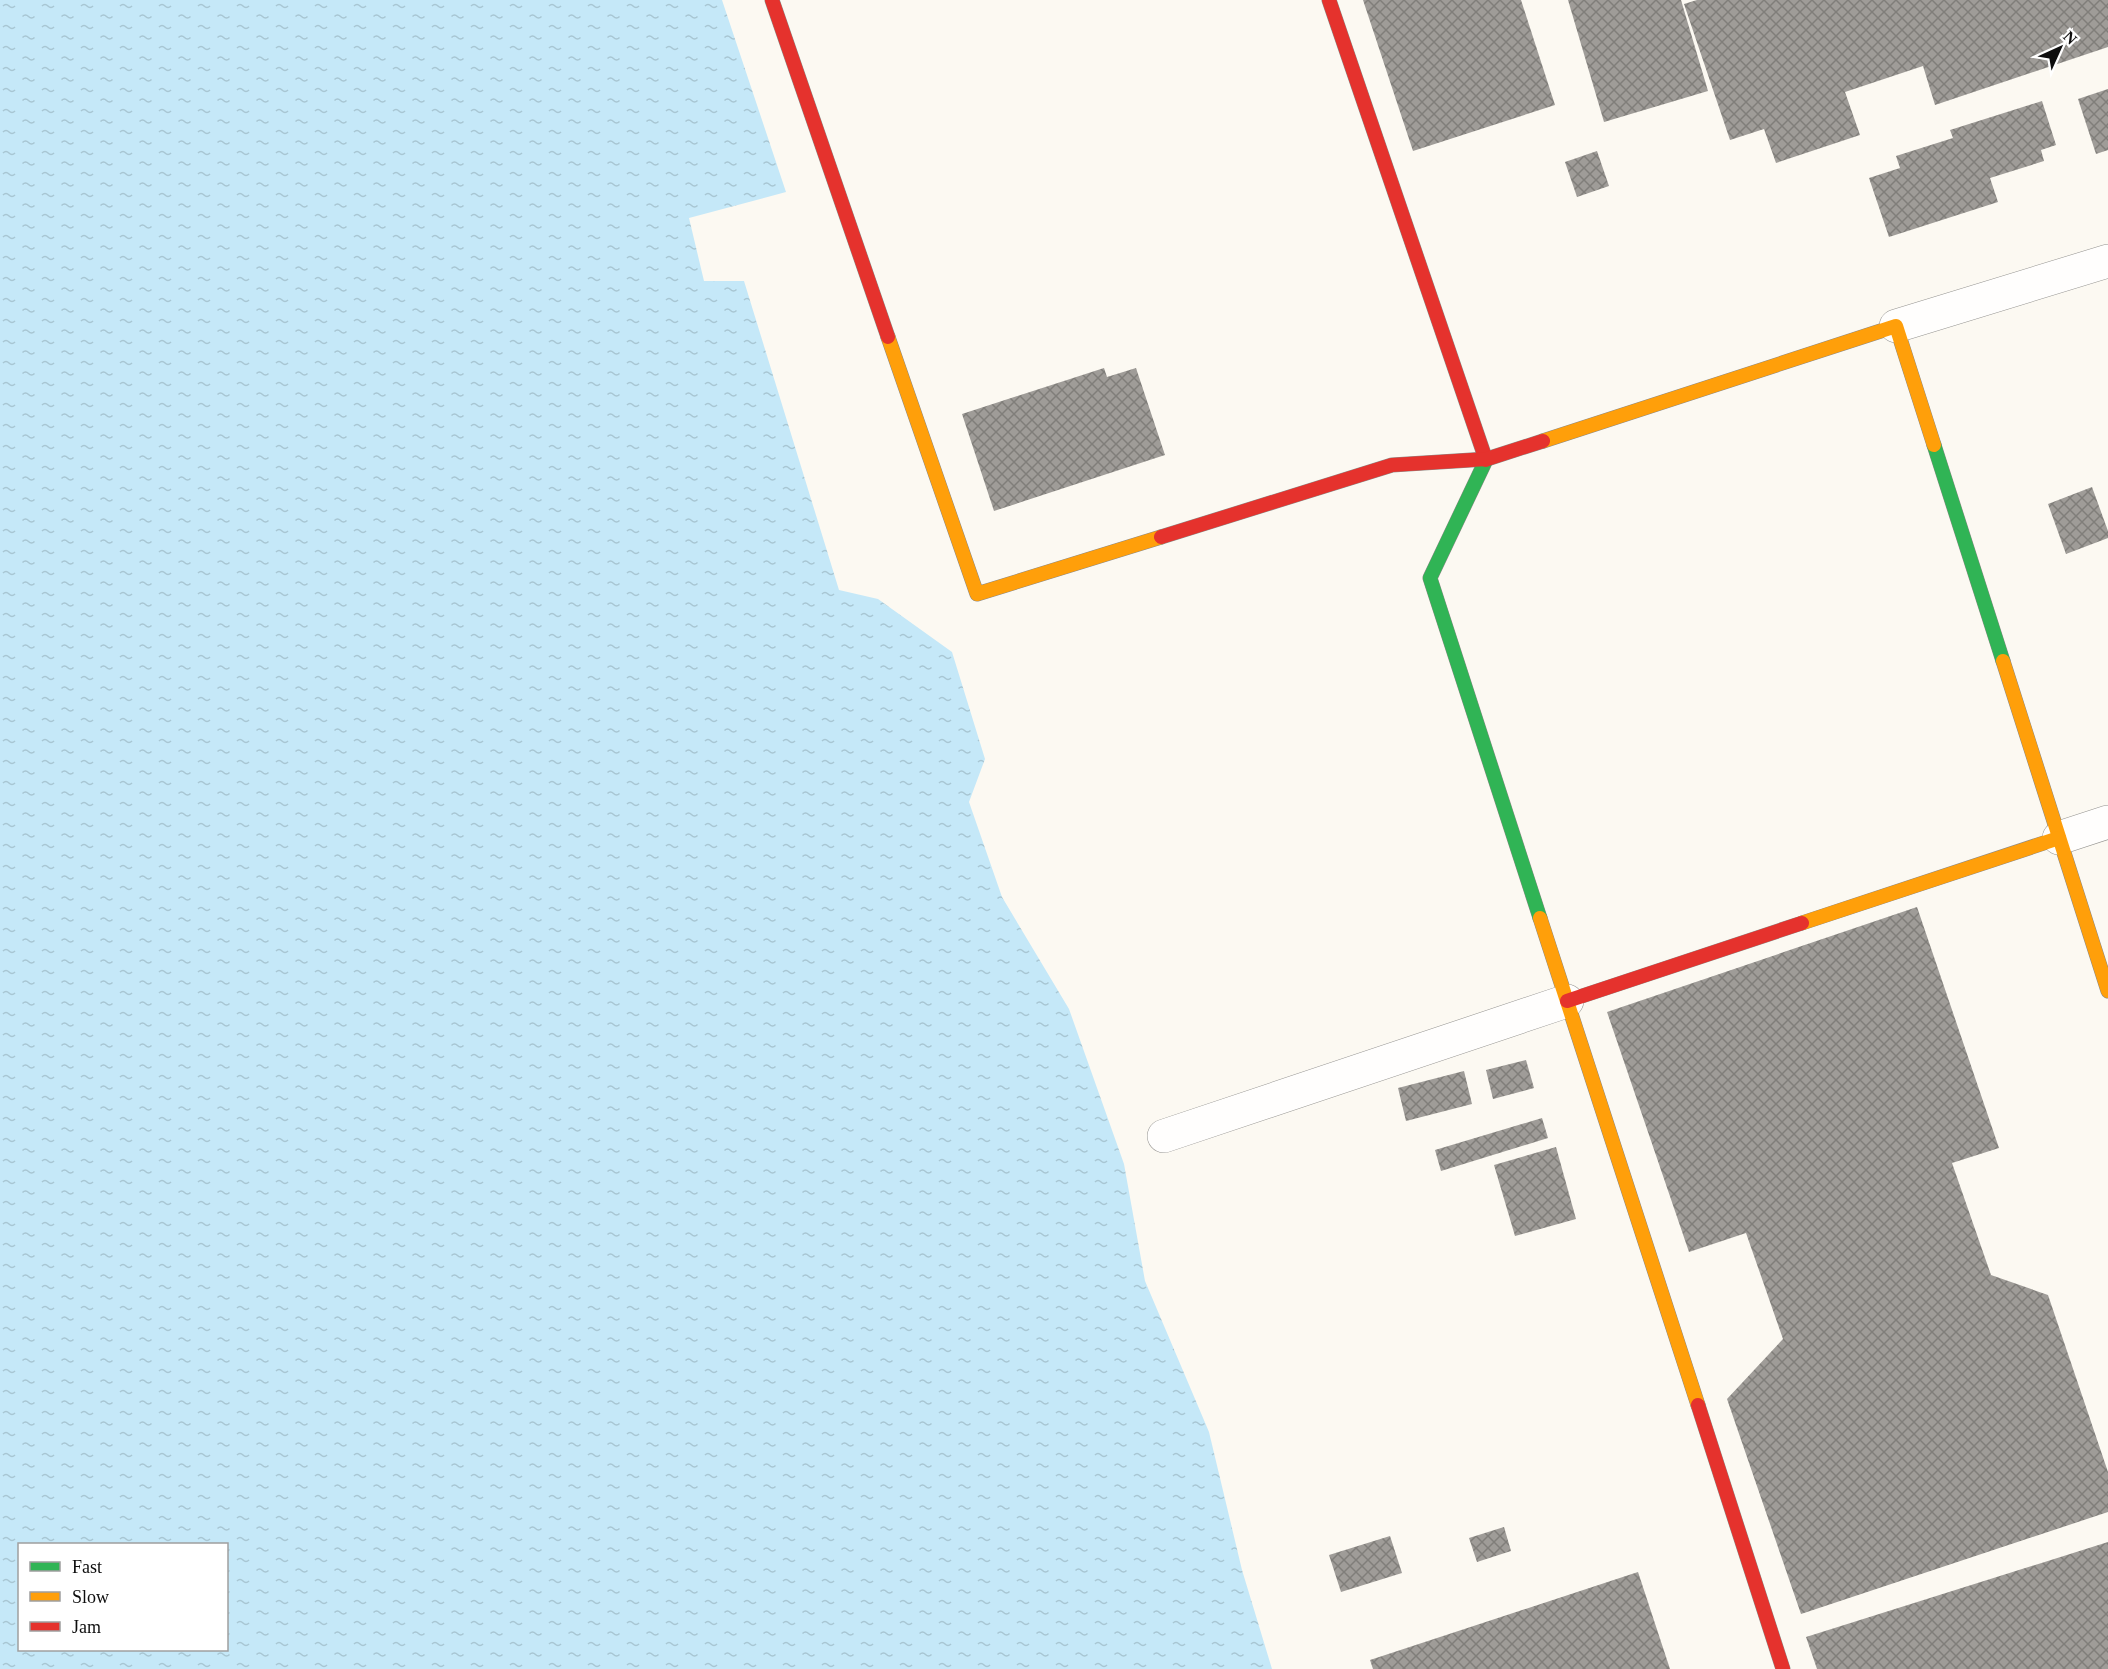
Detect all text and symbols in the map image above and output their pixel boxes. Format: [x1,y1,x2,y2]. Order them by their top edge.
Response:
north arrow [2030,18,2090,78]
text: N [2060,28,2081,48]
legend [18,1543,228,1651]
text: Fast [72,1557,102,1577]
text: Slow [72,1587,109,1607]
text: Jam [72,1617,101,1637]

